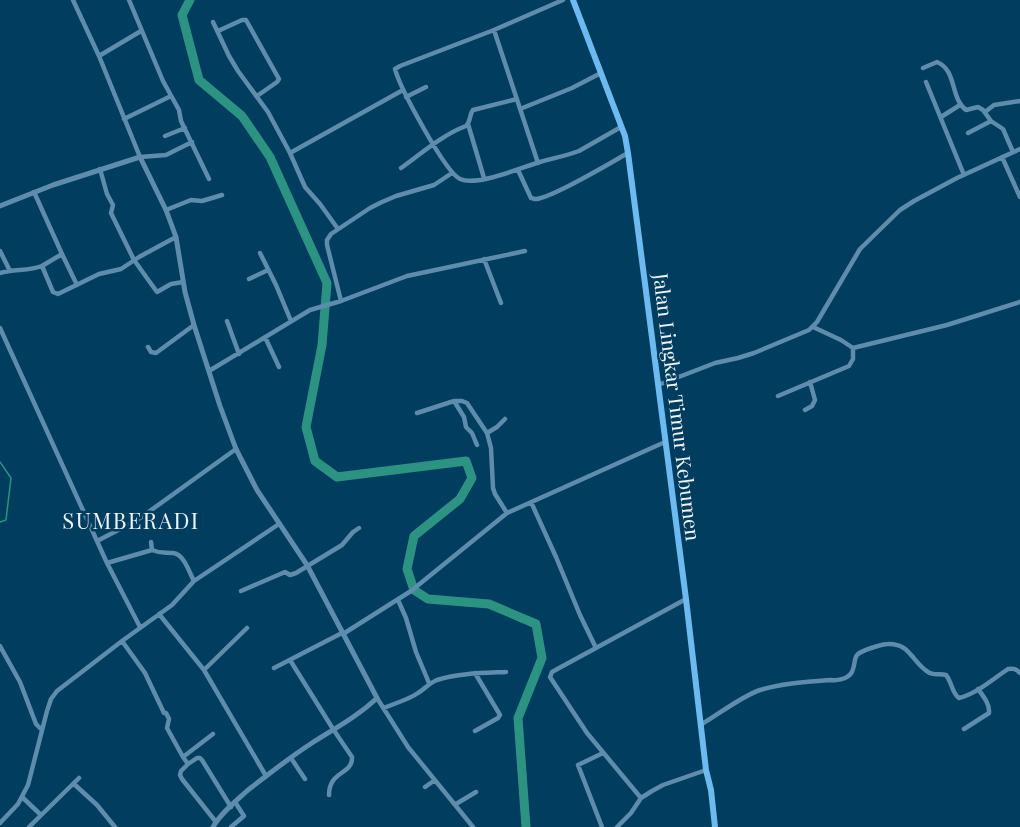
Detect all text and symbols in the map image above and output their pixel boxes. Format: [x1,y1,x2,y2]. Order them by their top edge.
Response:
street label: Jalan Lingkar Timur Kebumen [648,271,708,542]
district label: SUMBERADI [62,505,200,535]

